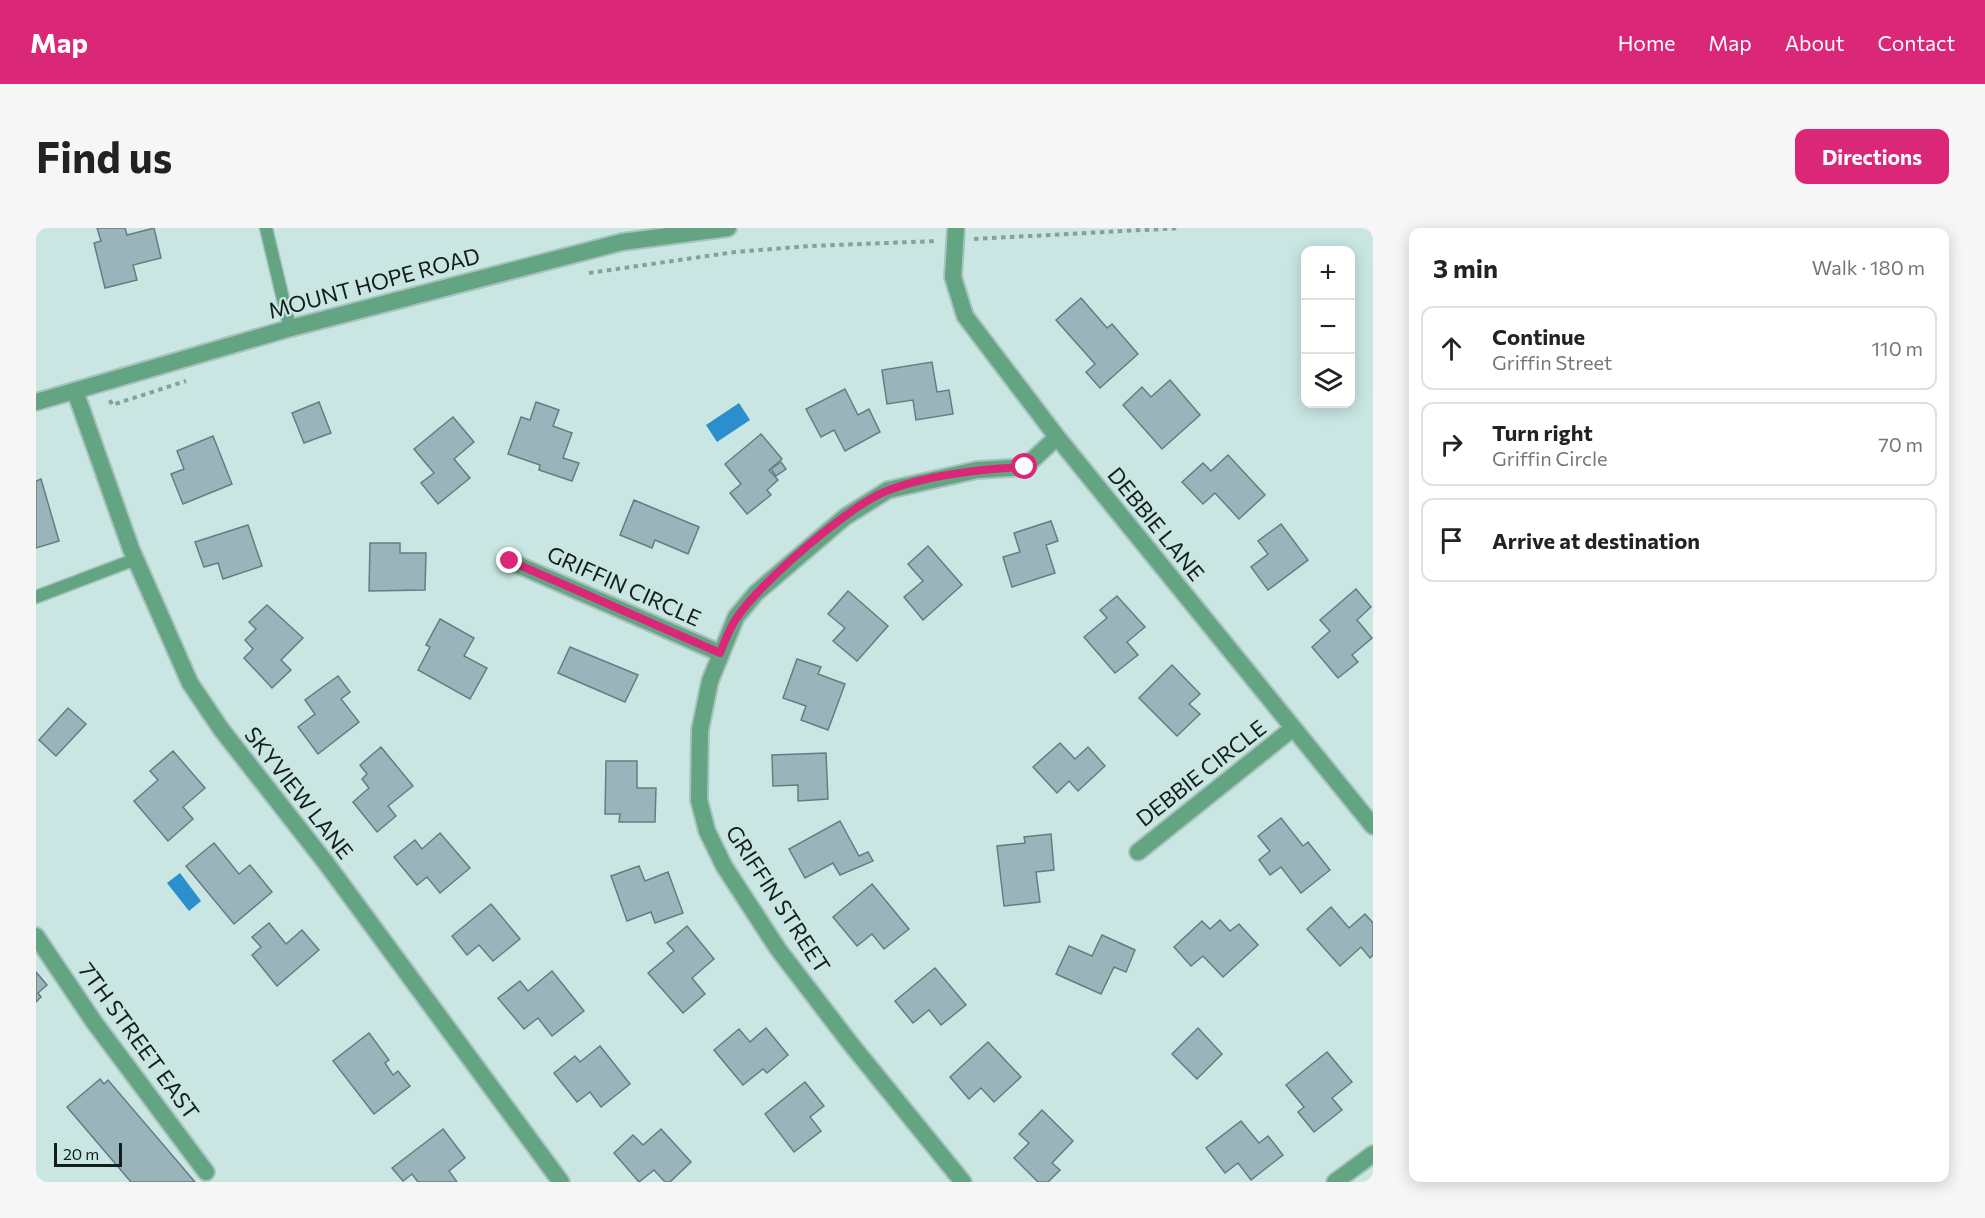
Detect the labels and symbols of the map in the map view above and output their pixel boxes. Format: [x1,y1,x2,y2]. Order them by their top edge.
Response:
street label: MOUNT HOPE ROAD [265,241,483,324]
route start [1011,453,1037,479]
street label: DEBBIE LANE [1102,461,1210,586]
street label: GRIFFIN CIRCLE [543,540,705,632]
route end [496,547,522,573]
street label: DEBBIE CIRCLE [1130,714,1271,832]
street label: SKYVIEW LANE [239,721,359,864]
street label: GRIFFIN STREET [721,820,836,978]
street label: 7TH STREET EAST [73,957,205,1124]
scale bar [54,1140,122,1168]

